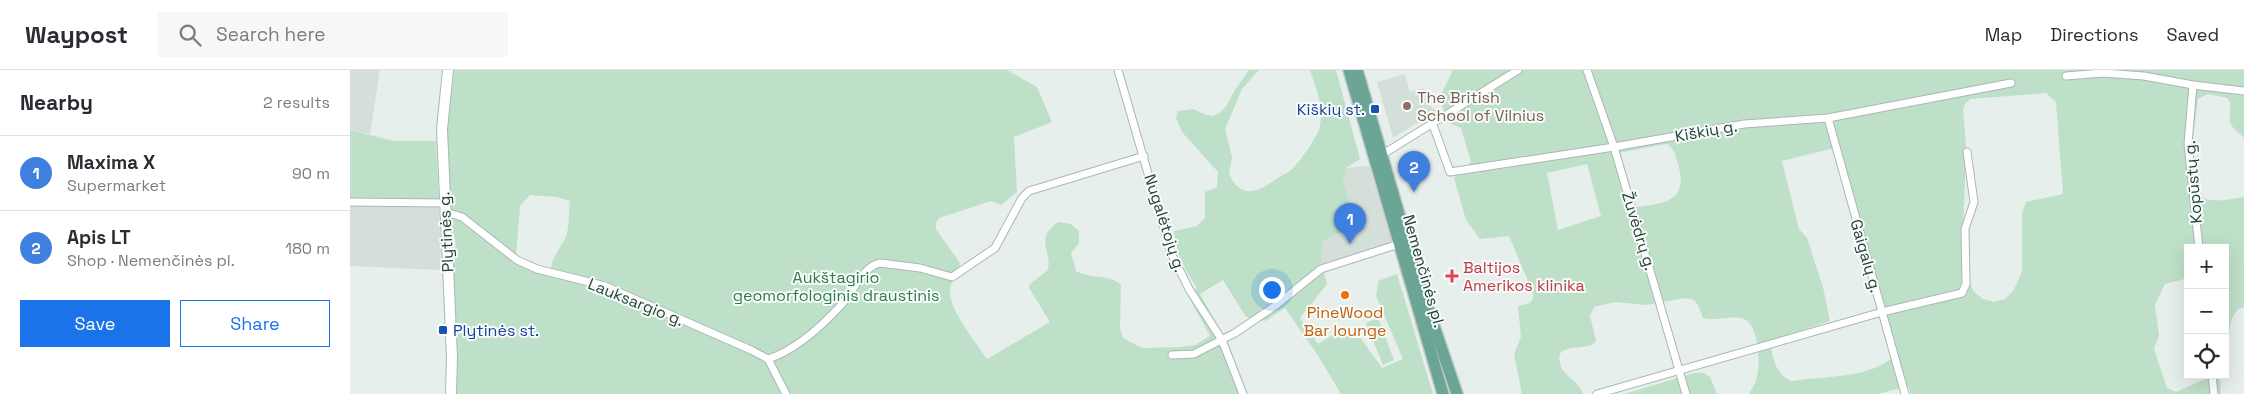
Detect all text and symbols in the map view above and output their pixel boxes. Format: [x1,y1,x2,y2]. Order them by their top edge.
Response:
search box [158,12,508,57]
text: Waypost [25,19,128,50]
icon: search [176,21,204,49]
text: Search here [216,22,326,47]
text: Map [1985,23,2022,46]
text: Directions [2050,23,2139,46]
text: Saved [2167,23,2219,46]
place label: The British School of Vilnius [1417,87,1544,126]
text: Nearby [20,89,93,116]
text: 2 results [263,92,330,113]
place label: Kiškių st. [1297,99,1365,120]
marker: The British School of Vilnius [1401,100,1413,112]
marker: Kiškių st. [1369,103,1381,115]
street label: Kiškių g. [1673,115,1739,147]
street label: Kopūstų g. [2179,140,2207,224]
text: Maxima X [67,150,155,175]
pin: 2 [1398,151,1430,192]
text: 1 [32,163,40,184]
text: 90 m [292,163,330,184]
street label: Nugalėtojų g. [1139,171,1191,275]
text: Supermarket [67,175,166,196]
street label: Žuvėdrų g. [1617,189,1661,273]
street label: Plytinės g. [433,191,459,273]
pin: 1 [1334,203,1366,244]
street label: Nemenčinės pl. [1398,212,1450,330]
street label: Gaigalų g. [1846,217,1886,295]
text: Apis LT [67,225,131,250]
text: 2 [31,238,41,259]
text: 180 m [285,238,330,259]
map controls [2184,244,2229,379]
button: + [2184,244,2229,289]
text: Shop · Nemenčinės pl. [67,250,235,271]
place label: Baltijos Amerikos klinika [1463,257,1585,296]
park label: Aukštagirio geomorfologinis draustinis [733,267,939,306]
marker: Baltijos Amerikos klinika [1445,269,1459,283]
street label: Lauksargio g. [585,273,687,331]
your location [1259,277,1285,303]
marker: PineWood Bar lounge [1339,289,1351,301]
button: − [2184,289,2229,334]
button: Save [20,300,170,347]
button: Share [180,300,330,347]
place label: PineWood Bar lounge [1303,302,1387,341]
place label: Plytinės st. [453,320,539,341]
marker: Plytinės st. [437,324,449,336]
button: locate [2184,334,2229,379]

